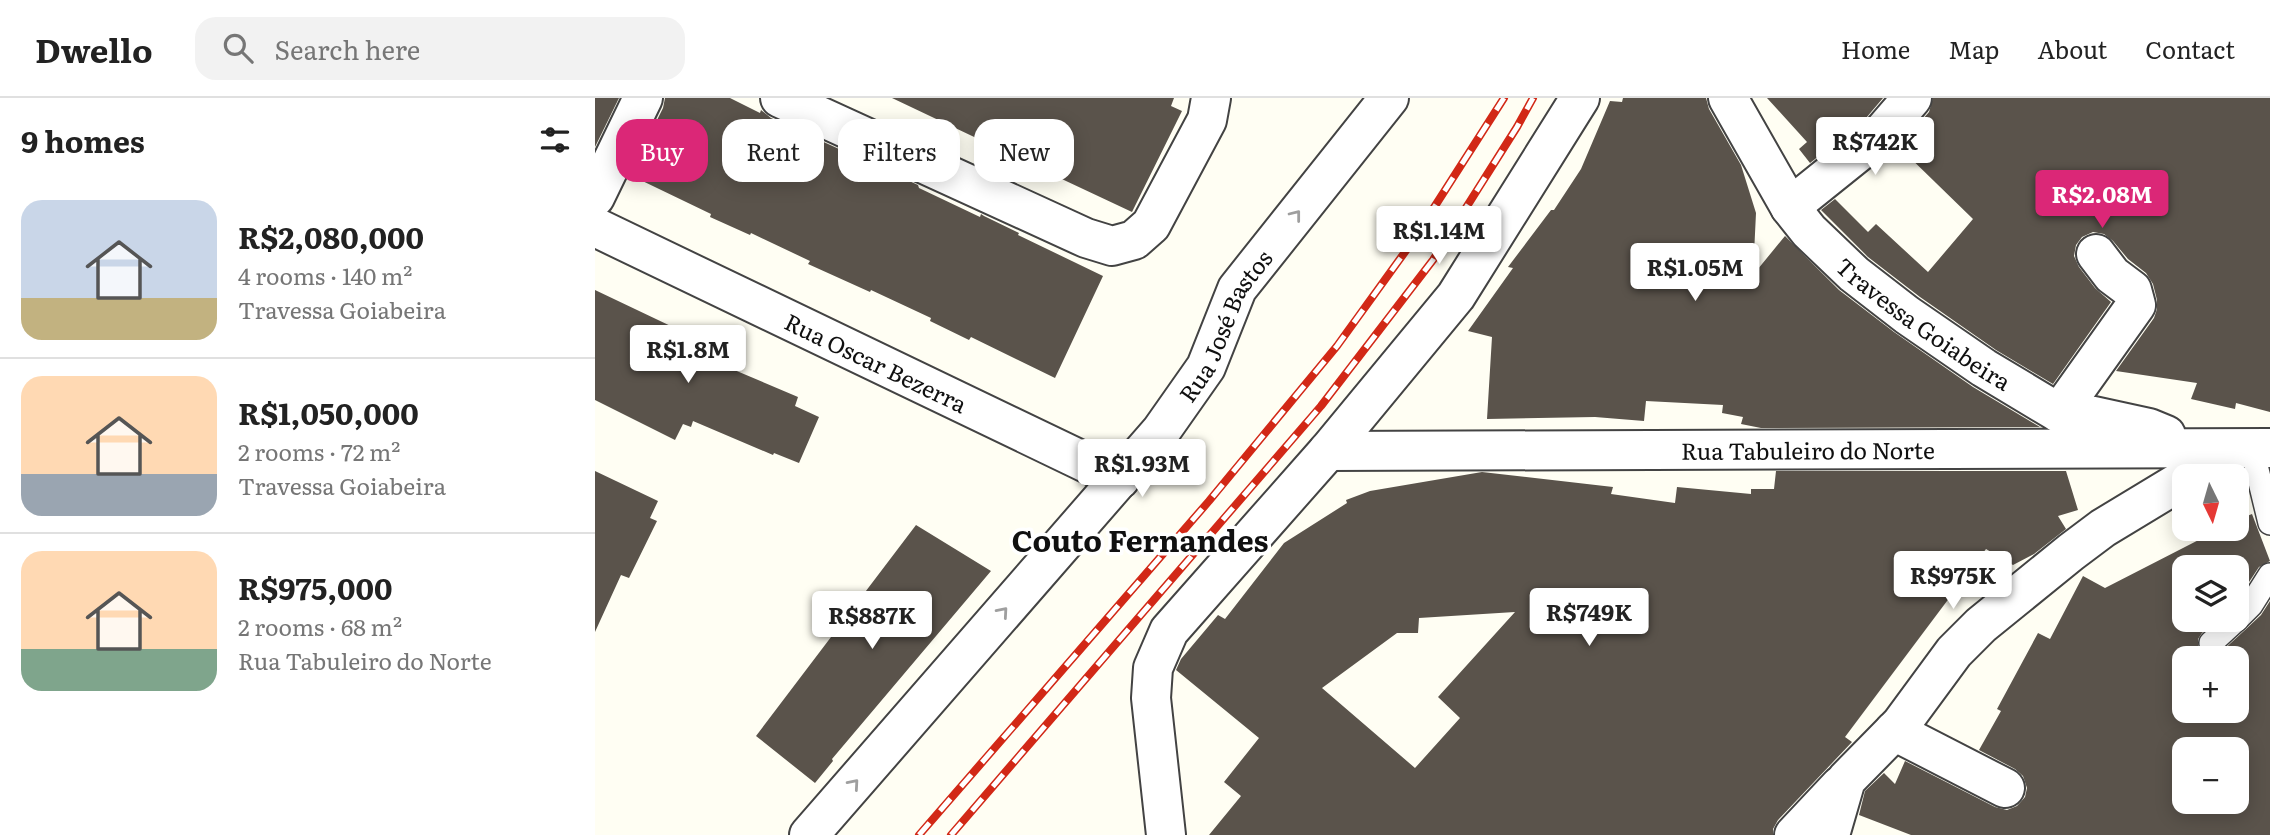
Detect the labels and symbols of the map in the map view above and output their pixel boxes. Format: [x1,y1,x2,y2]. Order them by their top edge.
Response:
pin: R$742K [1818,118,1932,177]
pin: R$2.08M [2037,170,2167,230]
pin: R$1.14M [1374,206,1504,266]
one-way arrow [1288,211,1301,223]
street label: Rua José Bastos [1170,242,1279,409]
pin: R$1.05M [1630,244,1760,303]
street label: Travessa Goiabeira [1829,249,2018,398]
street label: Rua Oscar Bezerra [779,304,974,421]
pin: R$1.8M [631,326,745,385]
street label: Rua Tabuleiro do Norte [1681,432,1935,467]
pin: R$1.93M [1077,440,1207,499]
north arrow [2172,464,2249,541]
district label: Couto Fernandes [1011,517,1269,561]
pin: R$975K [1896,552,2010,611]
pin: R$749K [1532,588,1646,648]
pin: R$887K [815,592,929,651]
one-way arrow [995,608,1007,621]
one-way arrow [846,779,858,792]

